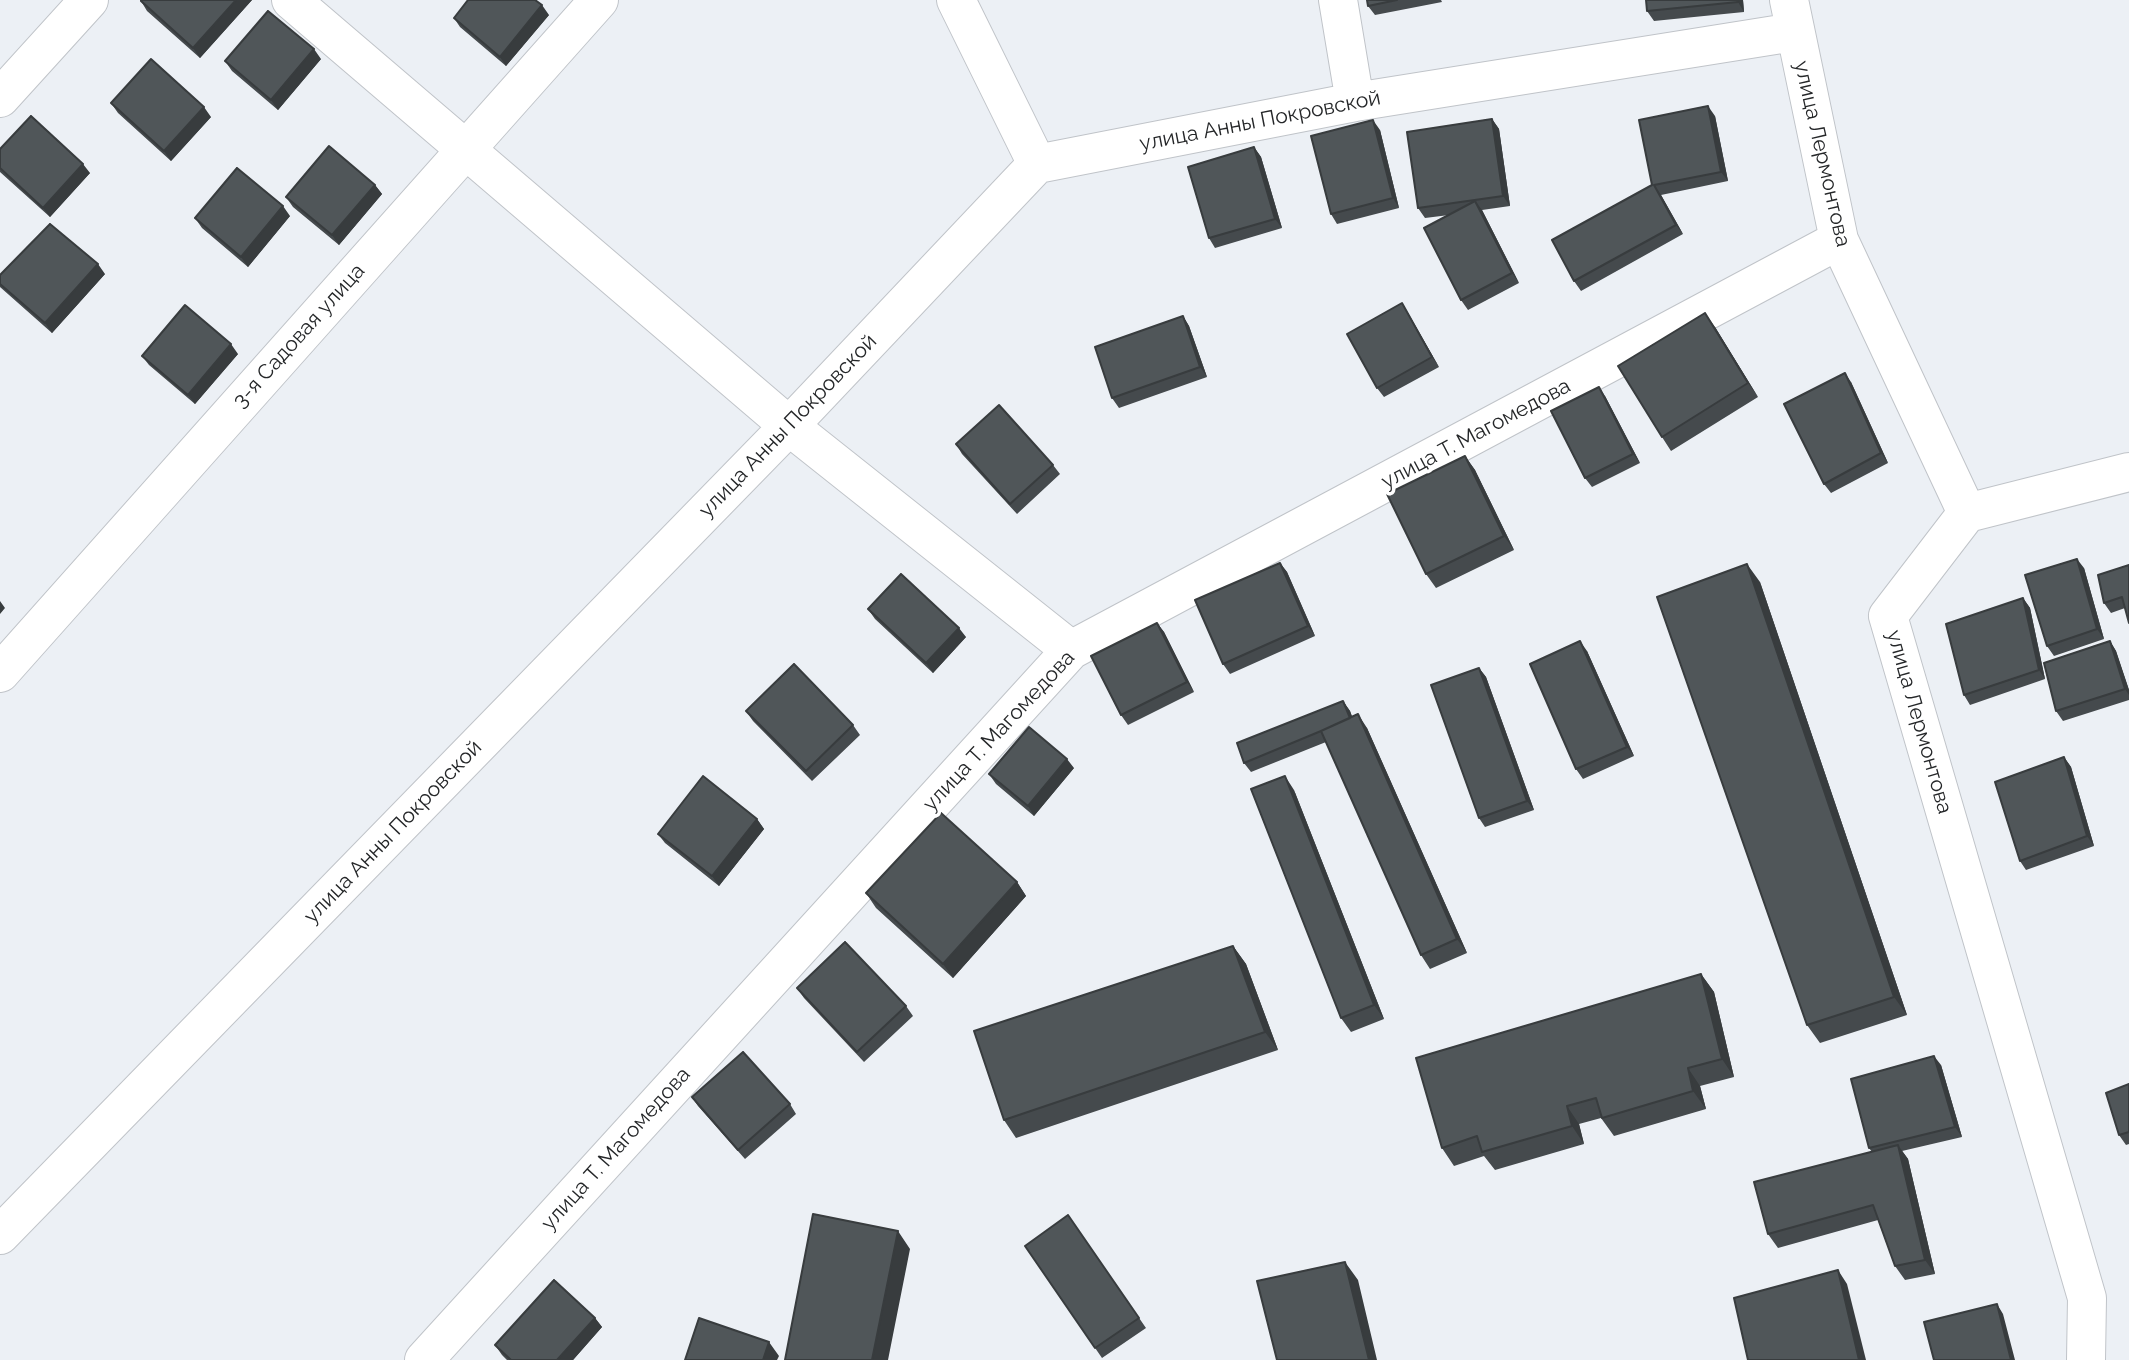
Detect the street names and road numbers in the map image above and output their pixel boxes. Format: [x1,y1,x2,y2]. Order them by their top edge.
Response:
street label: улица Лермонтова [1788,59,1856,249]
street label: улица Анны Покровской [1137,85,1383,157]
street label: 3-я Садовая улица [228,259,370,413]
street label: улица Анны Покровской [694,329,882,523]
street label: улица Т. Магомедова [1377,373,1575,495]
street label: улица Лермонтова [1881,627,1957,817]
street label: улица Т. Магомедова [918,645,1080,817]
street label: улица Анны Покровской [299,735,487,929]
street label: улица Т. Магомедова [536,1062,696,1236]

